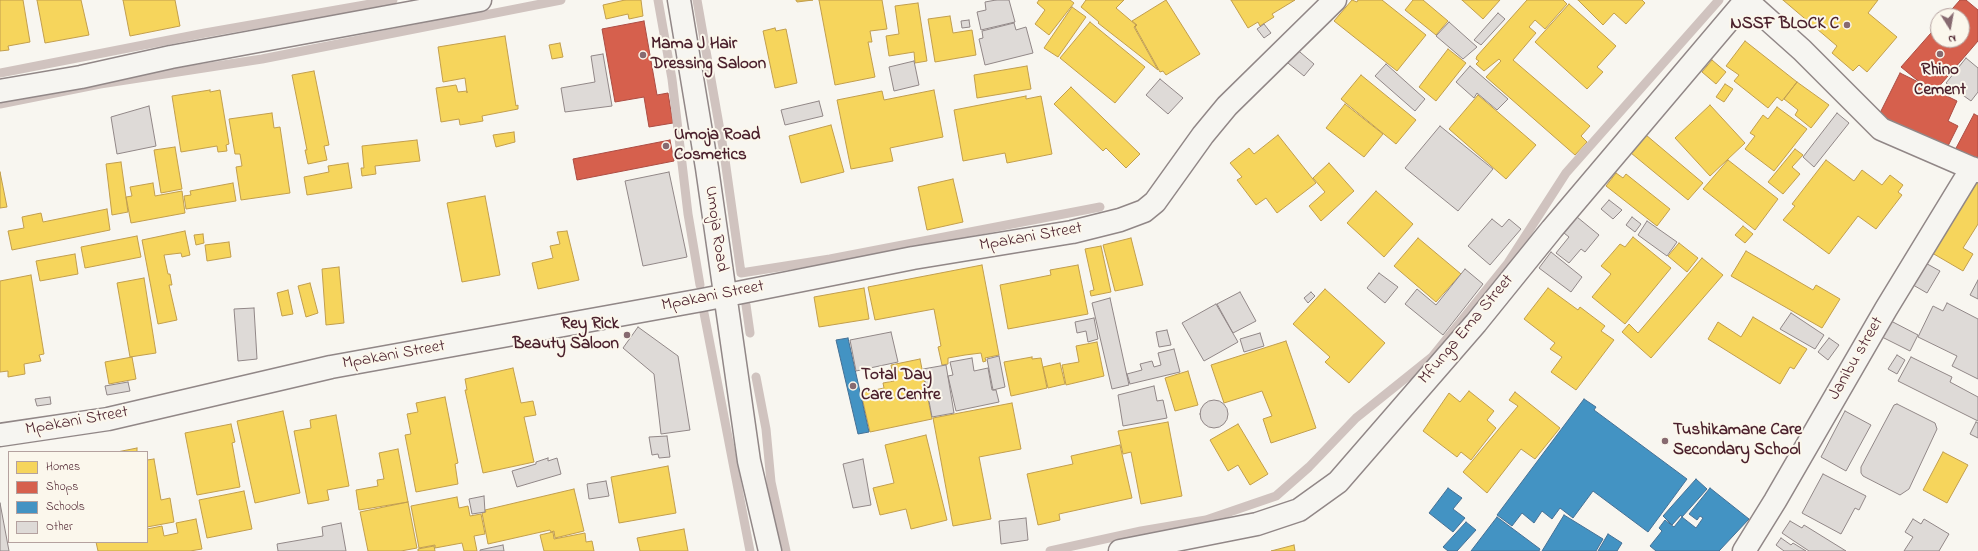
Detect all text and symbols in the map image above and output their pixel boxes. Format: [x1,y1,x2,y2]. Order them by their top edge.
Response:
north arrow [1930,8,1970,48]
place label: NSSF BLOCK C [1730,15,1839,35]
marker: NSSF BLOCK C [1842,20,1852,30]
text: N [1947,30,1957,47]
place label: Mama J Hair Dressing Saloon [651,35,766,75]
marker: Rhino Cement [1935,49,1945,59]
marker: Mama J Hair Dressing Saloon [638,50,648,60]
place label: Rhino Cement [1914,61,1966,101]
place label: Umoja Road Cosmetics [674,126,760,166]
marker: Umoja Road Cosmetics [661,141,671,151]
street label: Umoja Road [699,185,731,273]
street label: Mpakani Street [978,219,1084,257]
street label: Mfunga Ema Street [1415,271,1519,389]
street label: Mpakani Street [660,277,766,317]
street label: Janibu street [1825,314,1889,404]
place label: Rey Rick Beauty Saloon [513,315,619,355]
marker: Rey Rick Beauty Saloon [622,330,632,340]
street label: Mpakani Street [341,337,447,375]
place label: Total Day Care Centre [861,366,941,406]
marker: Total Day Care Centre [848,381,858,391]
street label: Mpakani Street [24,403,130,441]
place label: Tushikamane Care Secondary School [1673,421,1802,461]
marker: Tushikamane Care Secondary School [1660,436,1670,446]
legend [8,451,148,543]
text: Homes [46,458,80,476]
text: Shops [46,478,78,496]
text: Schools [46,498,85,516]
text: Other [46,518,73,536]

